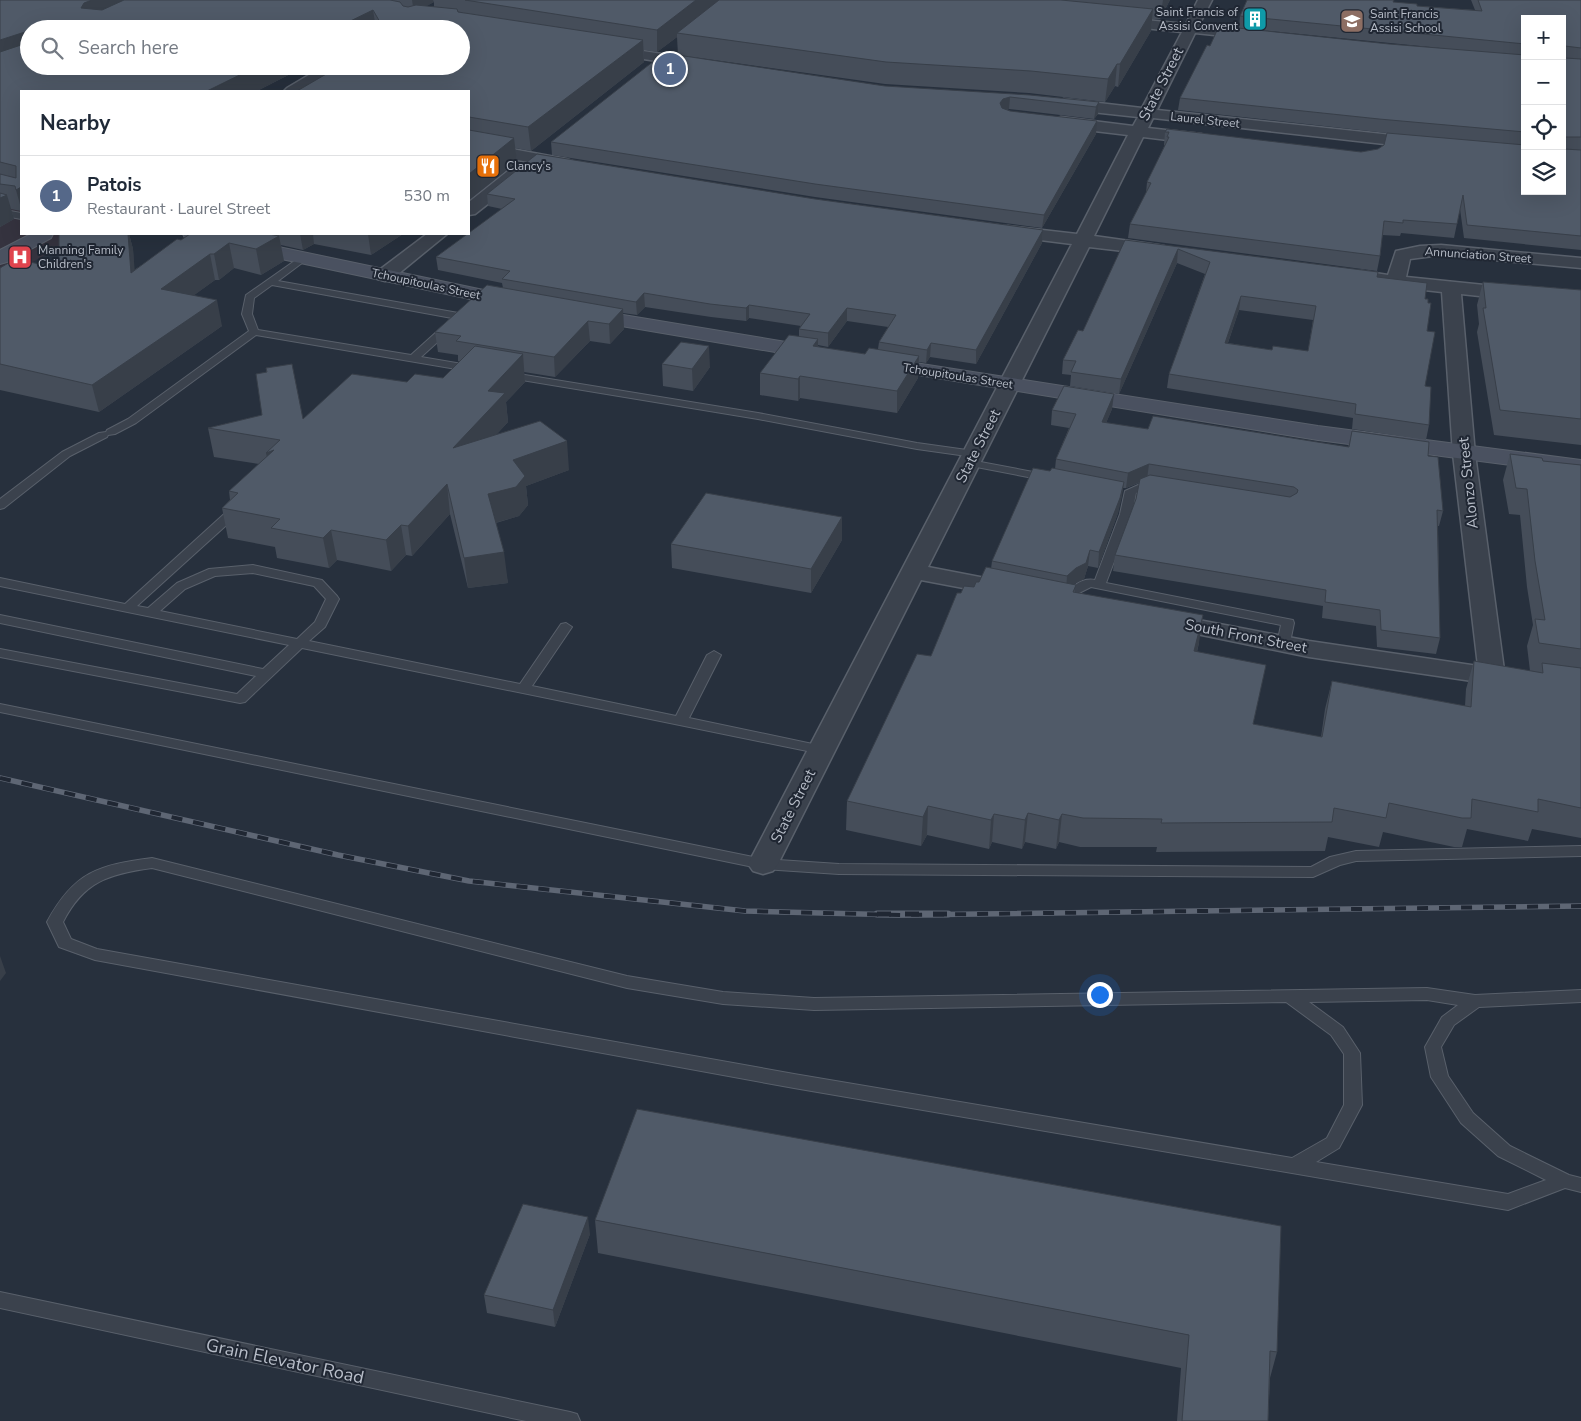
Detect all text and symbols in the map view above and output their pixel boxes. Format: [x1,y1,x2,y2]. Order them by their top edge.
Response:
place label: Saint Francis of Assisi Convent [1156,4,1239,34]
building icon: Saint Francis of Assisi Convent [1242,6,1268,32]
place label: Saint Francis Assisi School [1370,6,1442,36]
school or university icon: Saint Francis Assisi School [1339,8,1365,34]
map controls [1521,15,1566,195]
button: + [1521,15,1566,60]
search box [20,20,470,75]
icon: search [38,34,66,62]
text: Search here [78,35,179,61]
street label: State Street [1134,43,1188,124]
pin: 1 [654,50,686,88]
button: − [1521,60,1566,105]
button: locate [1521,105,1566,150]
street label: Laurel Street [1170,108,1241,132]
text: Nearby [40,109,110,137]
button: layers [1521,150,1566,195]
restaurant icon: Clancy's [475,153,501,179]
place label: Clancy's [506,158,551,174]
text: Patois [87,172,142,198]
text: 1 [51,185,61,207]
text: 530 m [403,185,450,207]
text: Restaurant · Laurel Street [87,198,270,220]
place label: Manning Family Children's [38,242,124,272]
street label: Annunciation Street [1424,243,1533,267]
hospital icon: Manning Family Children's [7,244,33,270]
street label: Tchoupitoulas Street [370,265,483,304]
street label: Tchoupitoulas Street [902,359,1015,393]
street label: State Street [951,405,1005,486]
street label: Alonzo Street [1453,435,1483,530]
street label: South Front Street [1183,614,1309,658]
street label: State Street [766,765,820,846]
your location [1087,982,1113,1008]
street label: Grain Elevator Road [204,1333,366,1389]

